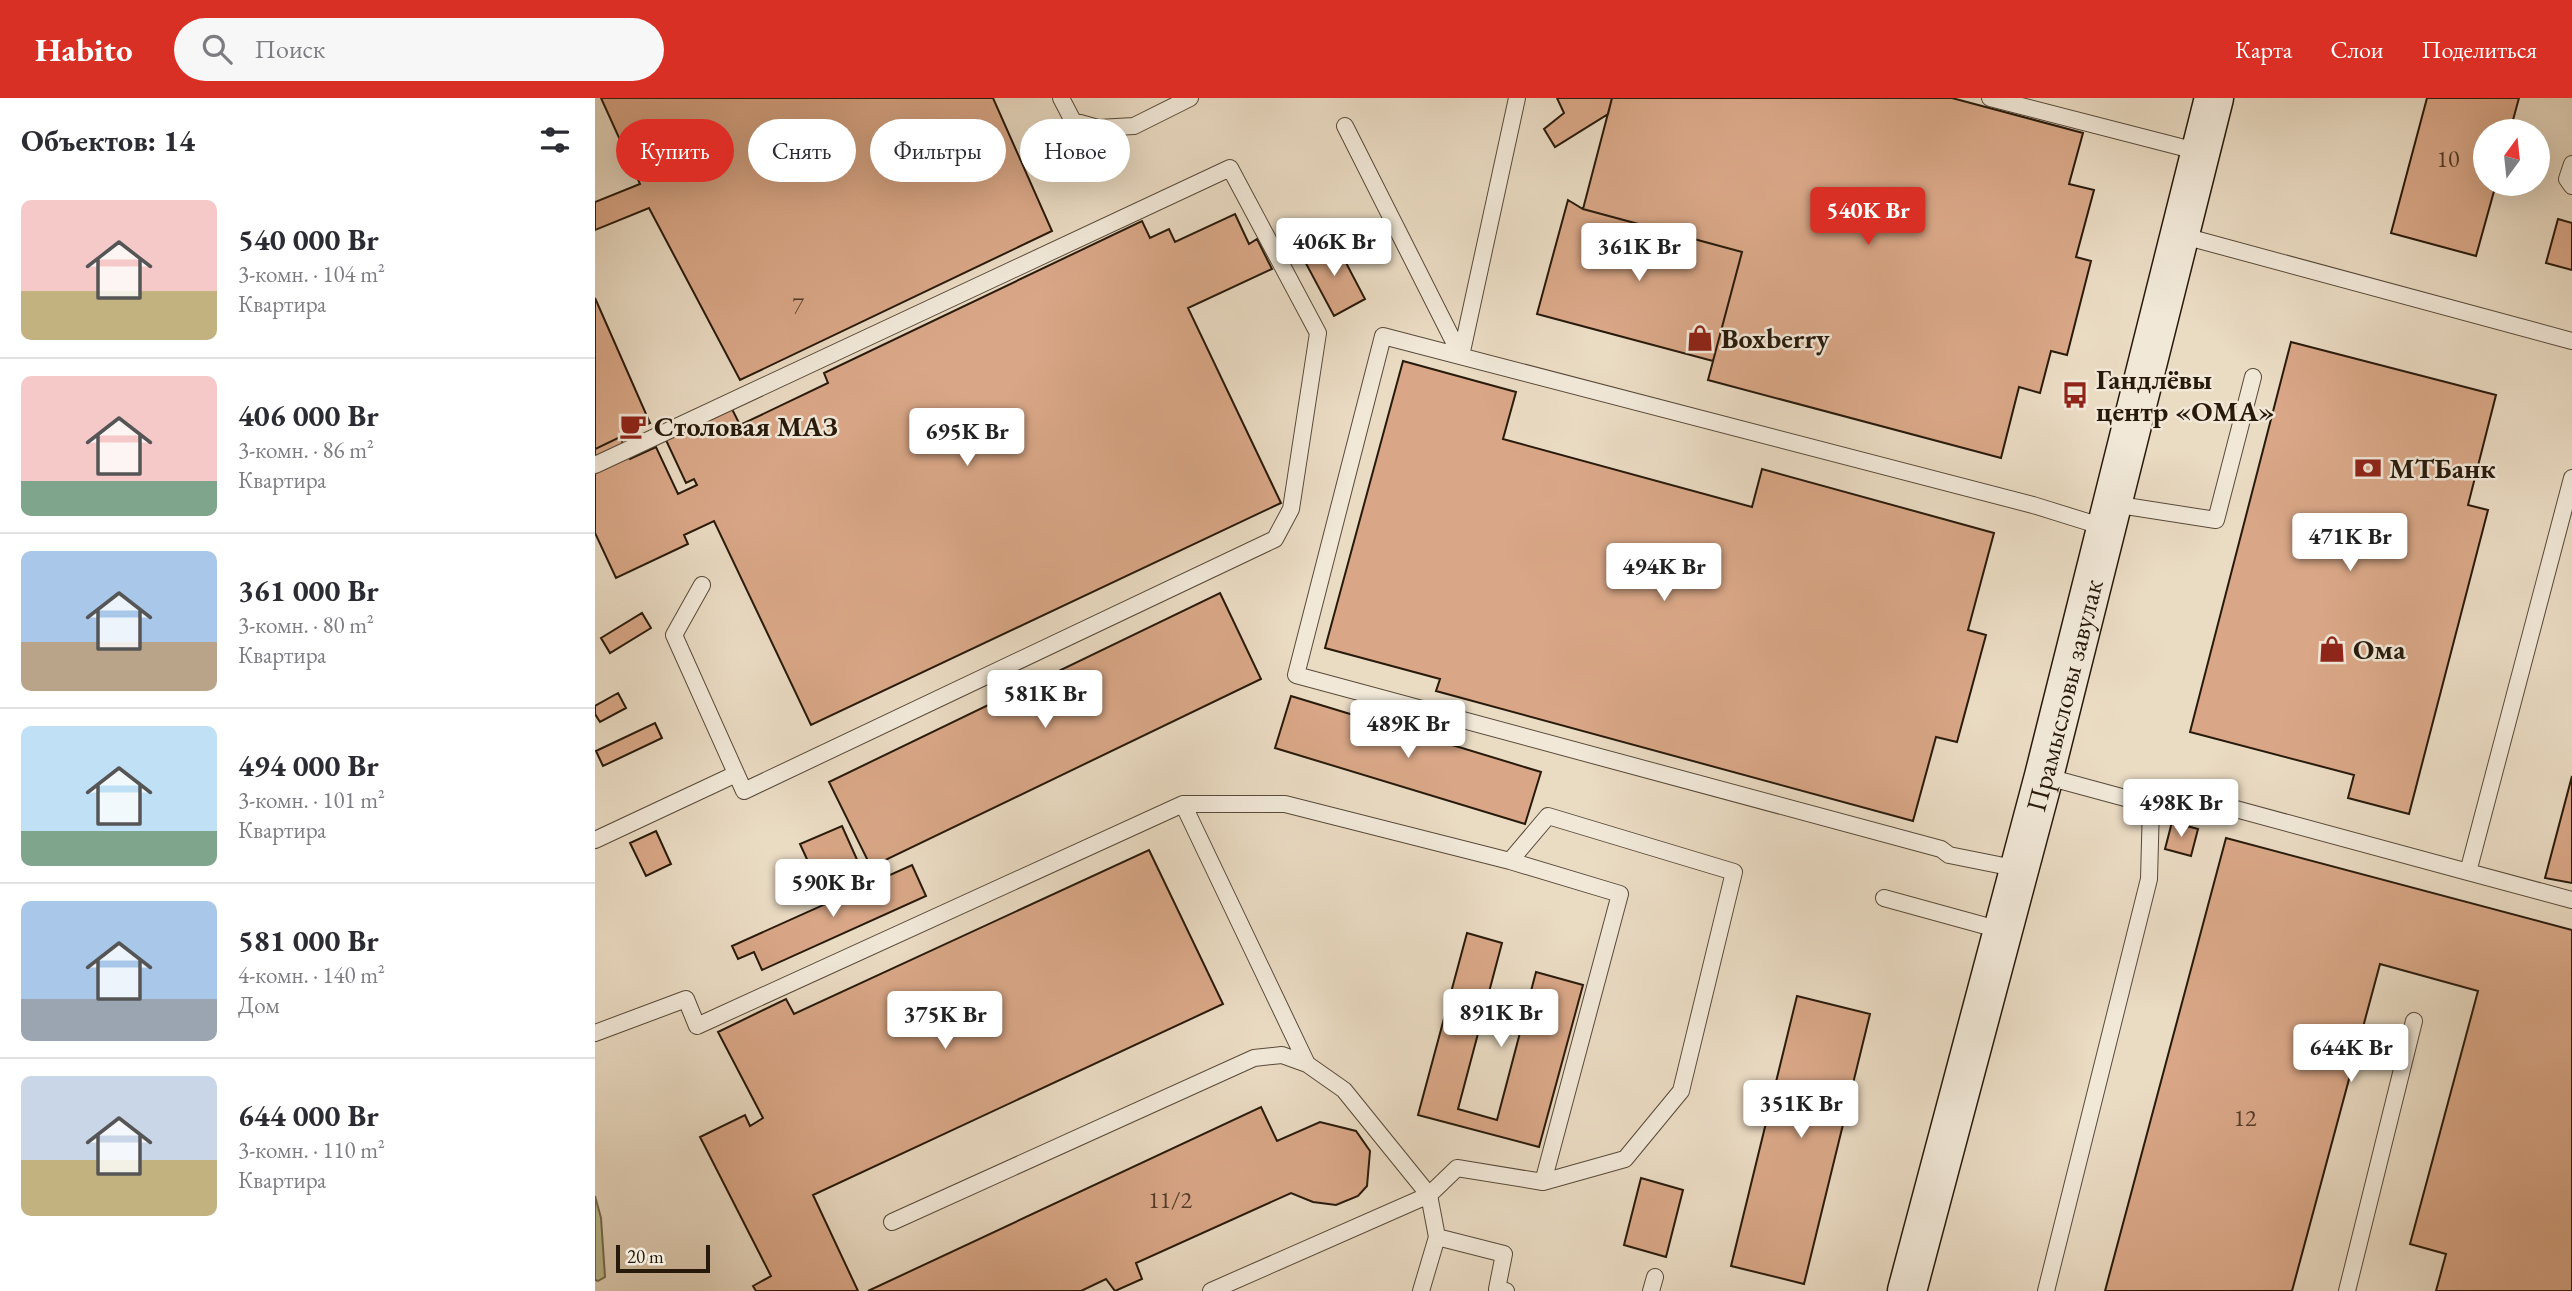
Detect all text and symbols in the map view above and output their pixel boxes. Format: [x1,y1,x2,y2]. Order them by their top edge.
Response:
search box [174,18,664,81]
text: Habito [35,28,132,71]
icon: search [198,30,236,68]
text: Поиск [254,32,325,66]
text: Карта [2235,34,2292,65]
text: Слои [2330,34,2384,65]
text: Поделиться [2422,34,2537,65]
chip: Купить [616,119,734,182]
chip: Снять [748,119,856,182]
chip: Фильтры [870,119,1006,182]
chip: Новое [1020,119,1130,182]
north arrow [2473,119,2550,196]
map controls [2473,119,2550,196]
text: Объектов: 14 [21,121,195,160]
icon: filters [536,121,574,159]
house number: 10 [2436,143,2460,174]
pin: 540K Br [1803,188,1933,247]
text: 540K Br [1826,195,1910,225]
pin: 406K Br [1269,218,1399,278]
text: 540 000 Br [238,220,379,259]
pin: 361K Br [1574,223,1704,283]
text: 406K Br [1292,226,1376,256]
icon: home [77,228,161,312]
text: 361K Br [1597,231,1681,261]
text: 3-комн. · 104 m² [238,259,385,289]
text: Квартира [238,289,326,319]
house number: 7 [792,290,804,321]
place label: Boxberry [1721,320,1830,356]
shop icon: Boxberry [1685,323,1715,353]
place label: Гандлёвы центр «ОМА» [2096,361,2275,429]
bus stop icon: Гандлёвы центр «ОМА» [2060,380,2090,410]
text: 406 000 Br [238,396,379,435]
icon: home [77,404,161,488]
place label: Столовая МАЗ [654,408,838,444]
pin: 695K Br [902,408,1032,468]
cafe icon: Столовая МАЗ [618,411,648,441]
text: 695K Br [925,416,1009,446]
text: 3-комн. · 86 m² [238,435,374,465]
place label: МТБанк [2389,450,2496,486]
bank icon: МТБанк [2353,453,2383,483]
text: Квартира [238,465,326,495]
pin: 471K Br [2285,514,2415,573]
text: 471K Br [2308,521,2392,551]
pin: 494K Br [1599,544,1729,603]
text: 494K Br [1622,551,1706,581]
text: 361 000 Br [238,571,379,610]
street label: Прамысловы завулак [2017,575,2111,816]
icon: home [77,579,161,663]
text: 3-комн. · 80 m² [238,610,374,640]
place label: Ома [2353,631,2406,667]
shop icon: Ома [2317,634,2347,664]
text: Квартира [238,640,326,670]
pin: 581K Br [980,670,1110,730]
text: 581K Br [1003,678,1087,708]
pin: 489K Br [1343,700,1473,760]
text: 489K Br [1366,708,1450,738]
text: 494 000 Br [238,746,379,785]
icon: home [77,754,161,838]
pin: 498K Br [2116,780,2246,839]
text: 3-комн. · 101 m² [238,785,385,815]
text: 498K Br [2139,787,2223,817]
text: Квартира [238,815,326,845]
pin: 590K Br [768,860,898,919]
text: 590K Br [791,867,875,897]
text: 581 000 Br [238,921,379,960]
icon: home [77,929,161,1013]
text: 4-комн. · 140 m² [238,960,385,990]
text: Дом [238,990,280,1020]
pin: 891K Br [1436,990,1566,1049]
pin: 375K Br [880,992,1010,1051]
text: 891K Br [1459,997,1543,1027]
text: 375K Br [903,999,987,1029]
pin: 644K Br [2286,1024,2416,1084]
text: 644K Br [2309,1032,2393,1062]
pin: 351K Br [1736,1080,1866,1140]
text: 351K Br [1759,1088,1843,1118]
text: 644 000 Br [238,1096,379,1135]
house number: 12 [2233,1102,2257,1133]
icon: home [77,1104,161,1188]
text: 3-комн. · 110 m² [238,1135,385,1165]
text: Квартира [238,1165,326,1195]
house number: 11/2 [1148,1184,1193,1215]
scale bar [616,1242,711,1274]
text: 20 m [627,1244,664,1269]

